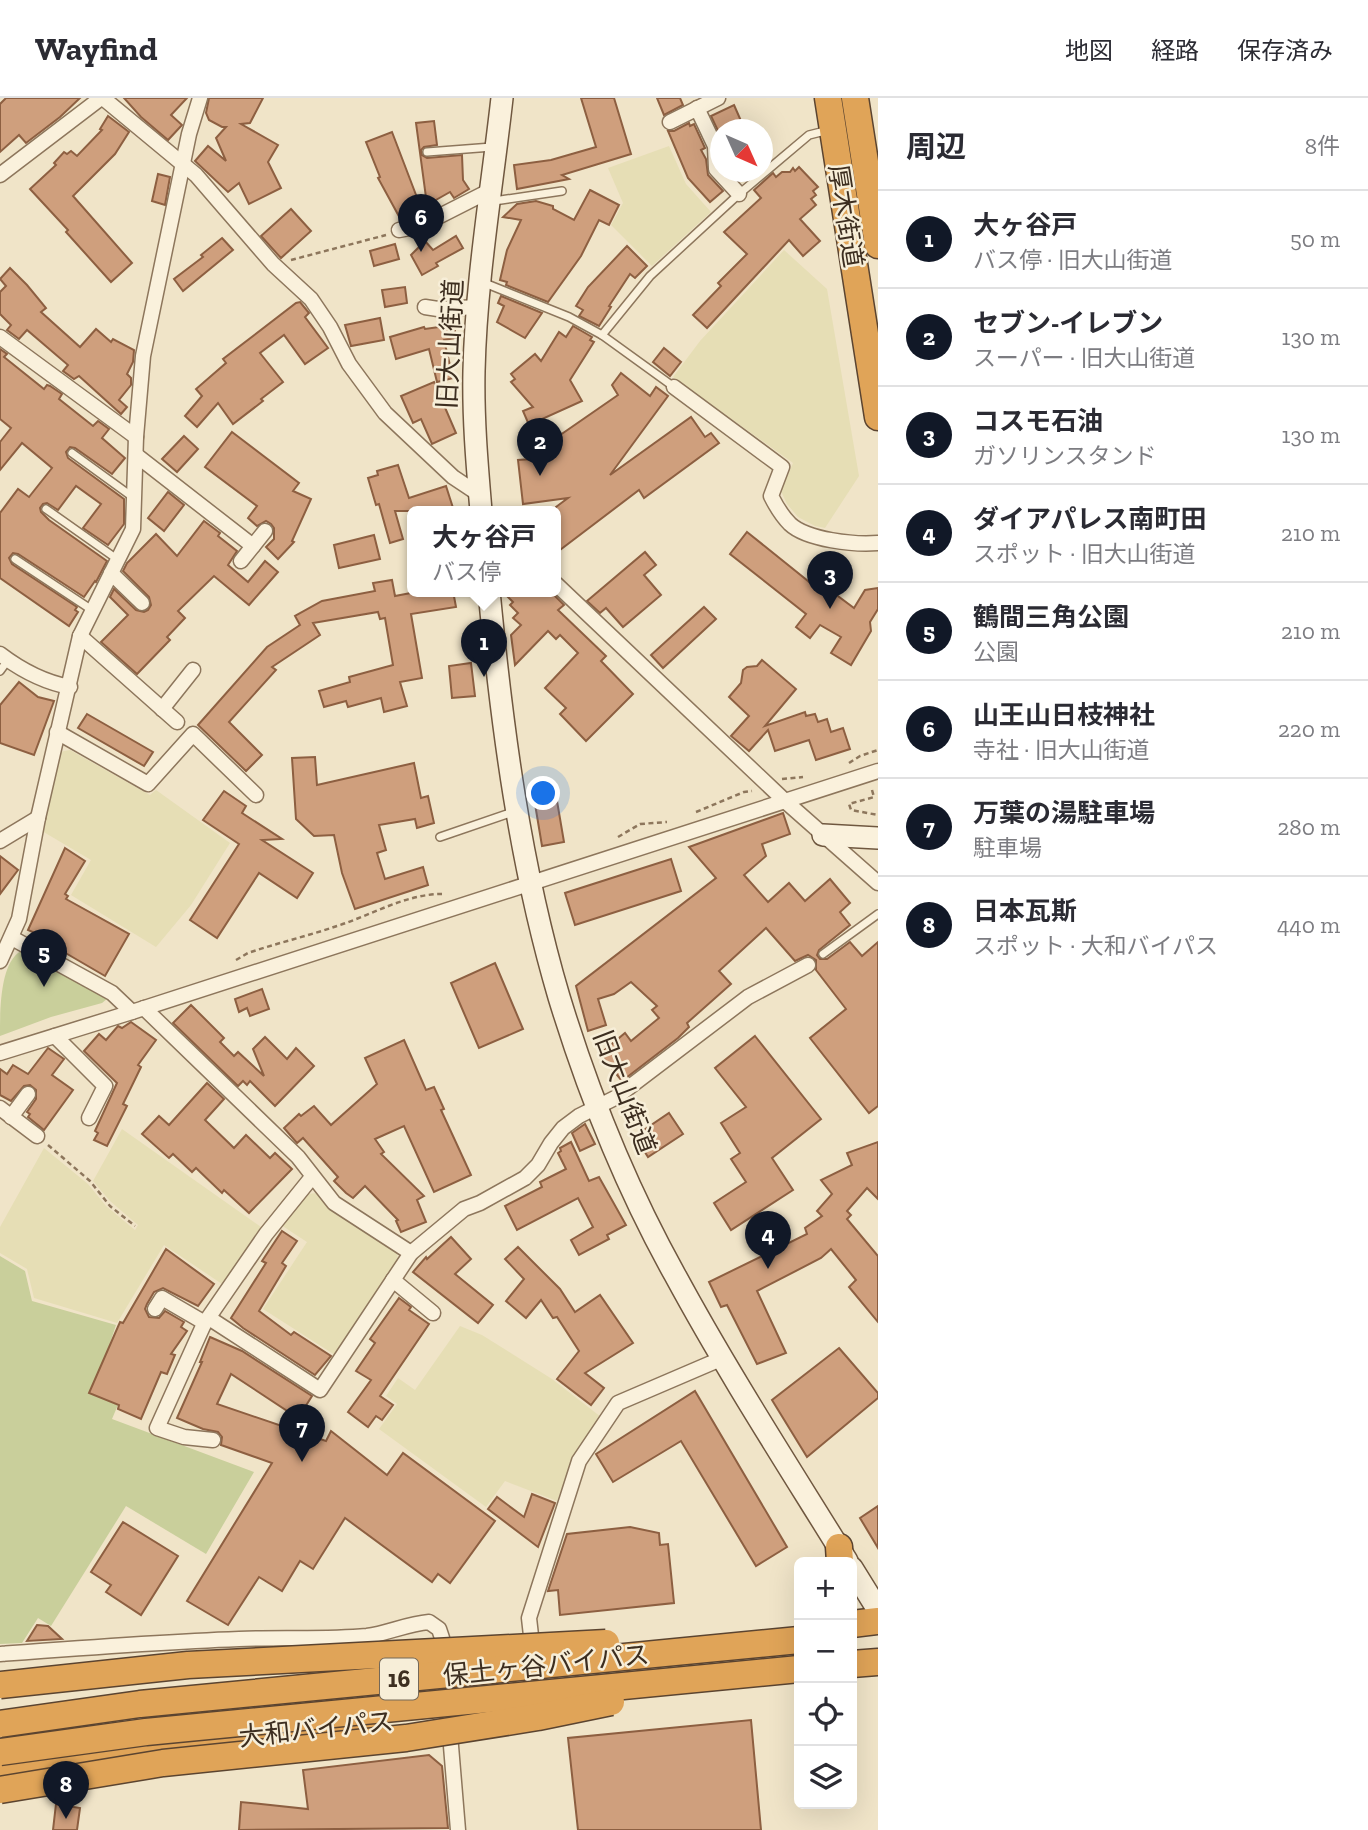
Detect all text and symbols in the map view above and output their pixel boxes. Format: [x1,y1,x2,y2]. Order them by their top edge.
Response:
text: Wayfind [35,29,158,68]
text: 地図 [1065,36,1113,65]
text: 経路 [1151,36,1199,65]
text: 保存済み [1237,36,1333,65]
north arrow [710,119,773,182]
text: 周辺 [906,129,966,165]
text: 8件 [1305,132,1340,160]
street label: 厚木街道 [822,162,870,270]
pin: 6 [398,194,444,252]
text: 大ヶ谷戸 [973,209,1077,241]
text: 1 [924,225,934,253]
text: 50 m [1290,225,1340,253]
text: バス停 · 旧大山街道 [973,246,1172,274]
street label: 旧大山街道 [431,278,469,410]
text: セブン-イレブン [973,307,1163,339]
text: 2 [923,323,935,351]
text: 130 m [1282,323,1340,351]
text: スーパー · 旧大山街道 [973,344,1195,372]
text: コスモ石油 [973,405,1103,437]
pin: 2 [517,418,563,476]
text: 3 [923,421,935,449]
text: 130 m [1282,421,1340,449]
text: ガソリンスタンド [973,442,1157,470]
text: ダイアパレス南町田 [973,503,1206,535]
popup [407,506,561,597]
text: 4 [922,519,936,547]
text: 210 m [1281,519,1340,547]
text: 大ヶ谷戸 [432,521,536,553]
text: スポット · 旧大山街道 [973,540,1195,568]
pin: 3 [807,551,853,609]
text: バス停 [432,558,501,586]
text: 鶴間三角公園 [973,601,1129,633]
text: 5 [923,617,935,645]
text: 210 m [1281,617,1340,645]
pin: 1 [461,619,507,677]
text: 公園 [973,638,1019,666]
text: 山王山日枝神社 [973,699,1155,731]
text: 6 [923,715,935,743]
text: 220 m [1278,715,1340,743]
text: 寺社 · 旧大山街道 [973,736,1149,764]
your location [526,776,560,810]
text: 万葉の湯駐車場 [973,797,1155,829]
text: 7 [923,813,935,841]
text: 280 m [1277,813,1340,841]
text: 駐車場 [973,834,1042,862]
text: 日本瓦斯 [973,895,1077,927]
text: 8 [923,911,935,939]
text: 440 m [1277,911,1340,939]
pin: 5 [21,929,67,987]
text: スポット · 大和バイパス [973,932,1218,960]
street label: 旧大山街道 [587,1026,663,1158]
pin: 4 [745,1211,791,1269]
pin: 7 [279,1404,325,1462]
map controls [794,1557,857,1809]
button: + [794,1557,857,1620]
button: − [794,1620,857,1683]
street label: 保土ヶ谷バイパス [441,1638,651,1692]
road number: 16 [380,1658,418,1700]
button: locate [794,1683,857,1746]
street label: 大和バイパス [237,1705,395,1753]
button: layers [794,1746,857,1809]
pin: 8 [43,1761,89,1819]

